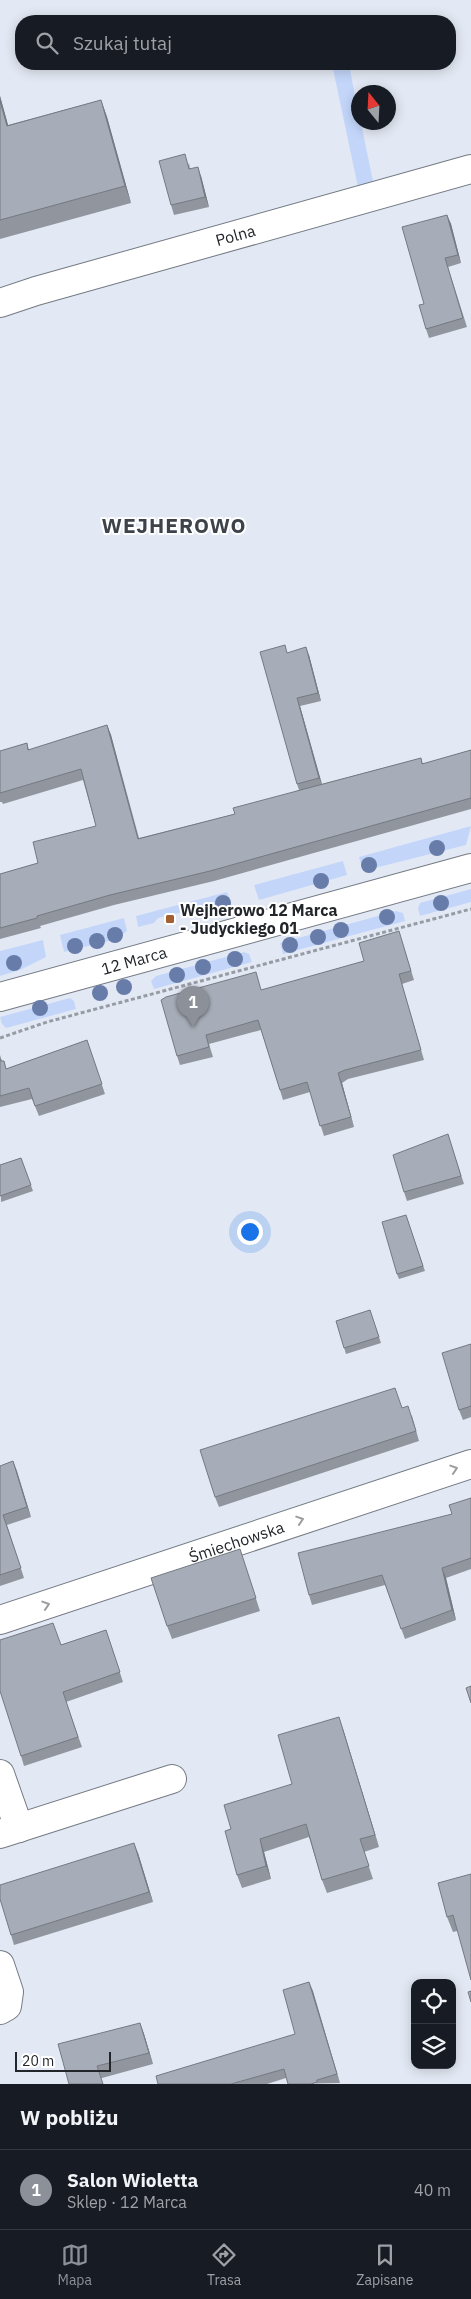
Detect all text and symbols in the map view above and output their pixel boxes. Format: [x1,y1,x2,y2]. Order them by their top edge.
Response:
search box [15,15,456,70]
icon: search [33,29,61,57]
text: Szukaj tutaj [73,31,172,55]
north arrow [351,85,396,130]
street label: Polna [213,220,258,250]
district label: WEJHEROWO [102,511,246,539]
place label: Wejherowo 12 Marca - Judyckiego 01 [180,900,338,938]
marker: Wejherowo 12 Marca - Judyckiego 01 [164,913,176,925]
street label: 12 Marca [99,942,169,979]
pin: 1 [177,986,209,1027]
your location [237,1219,263,1245]
one-way arrow [450,1465,458,1475]
street label: Śmiechowska [186,1516,287,1567]
one-way arrow [295,1516,304,1526]
one-way arrow [42,1600,50,1610]
map controls [411,1979,456,2069]
button: locate [411,1979,456,2024]
button: layers [411,2024,456,2069]
scale bar [15,2049,111,2072]
text: 20 m [22,2052,54,2070]
text: W pobliżu [20,2103,119,2131]
text: Salon Wioletta [67,2168,198,2192]
text: 1 [31,2180,41,2200]
text: 40 m [414,2180,451,2200]
text: Sklep · 12 Marca [67,2192,187,2212]
tab: Mapa [58,2241,92,2289]
tab: Trasa [207,2241,241,2289]
tab: Zapisane [356,2241,413,2289]

